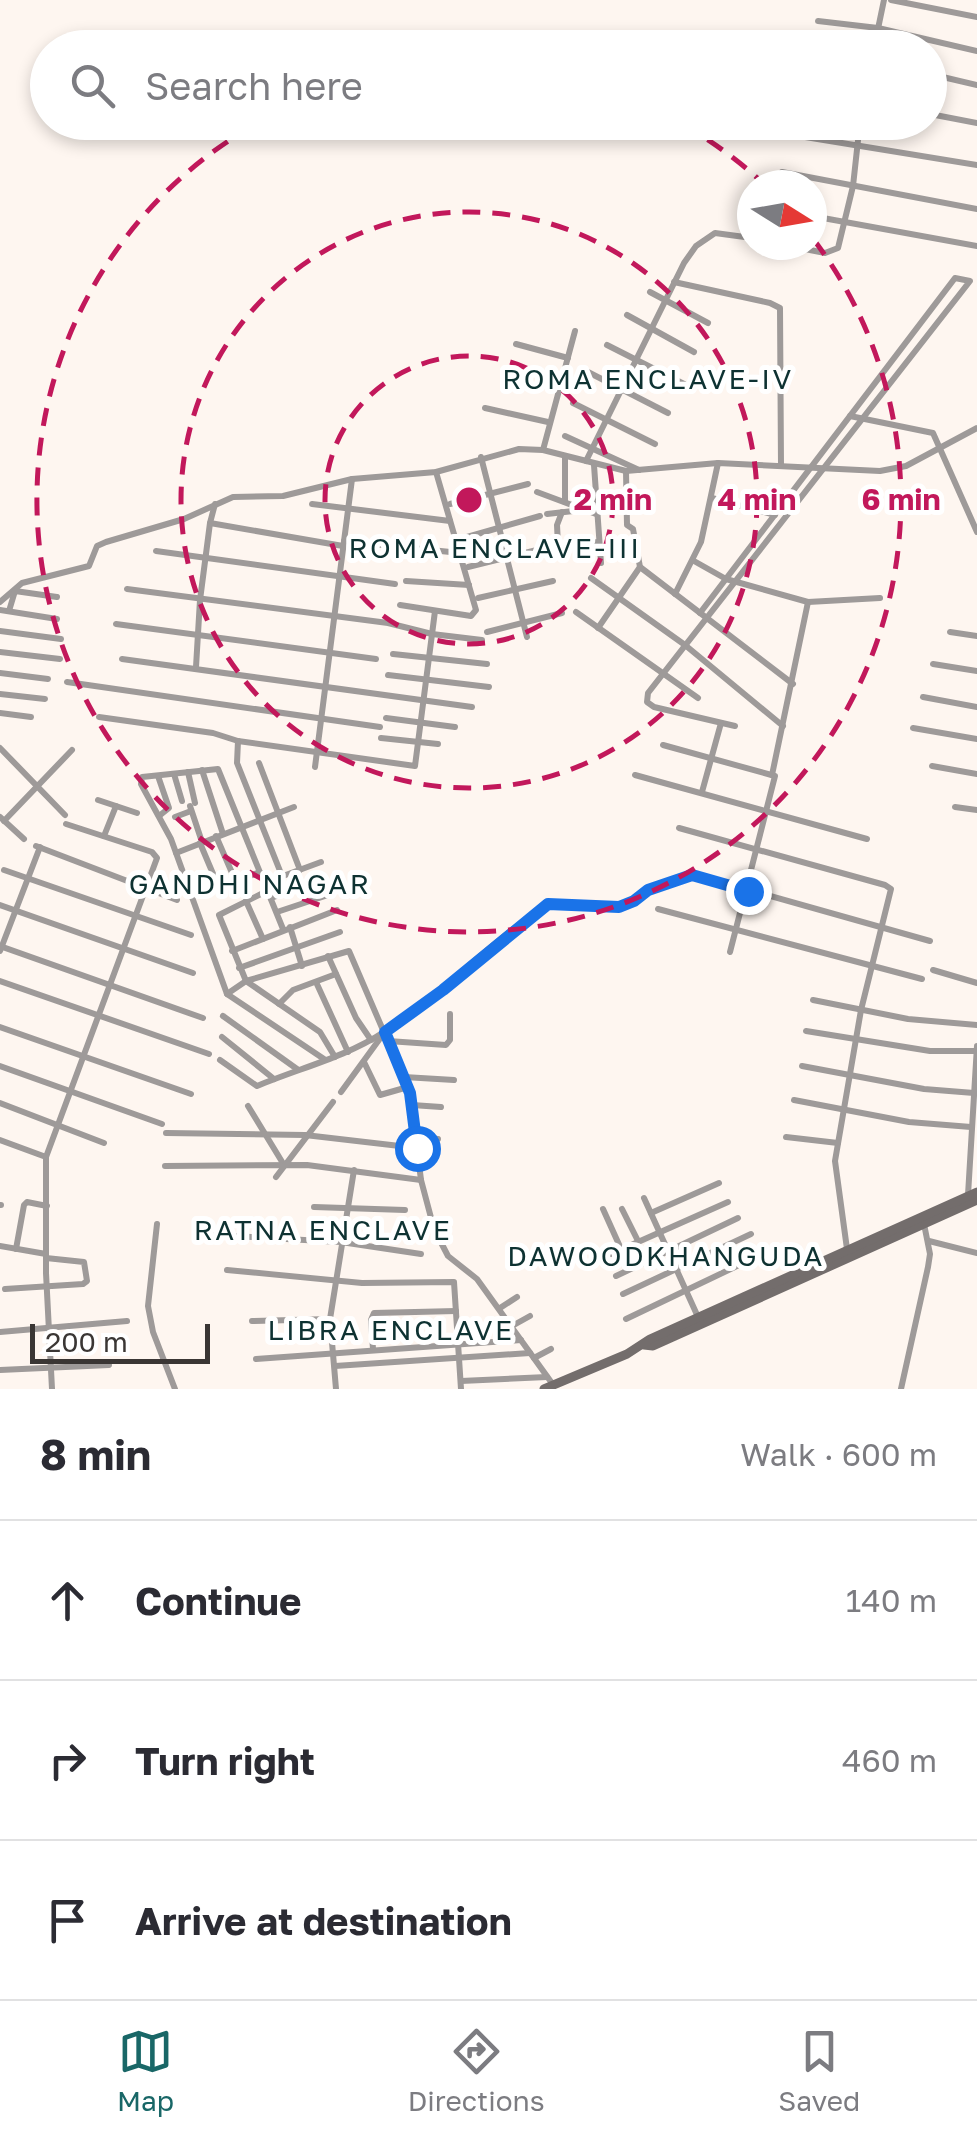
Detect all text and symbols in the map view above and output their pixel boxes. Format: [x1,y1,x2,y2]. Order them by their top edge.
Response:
search box [30,30,947,140]
icon: search [65,58,120,113]
text: Search here [145,63,363,108]
north arrow [737,170,827,260]
district label: ROMA ENCLAVE-IV [502,362,794,395]
text: 2 min [574,481,652,517]
text: 4 min [718,481,796,517]
text: 6 min [861,481,941,517]
centre of rings [451,482,487,518]
district label: ROMA ENCLAVE-III [349,531,641,564]
district label: GANDHI NAGAR [129,867,371,900]
route end [726,869,772,915]
route start [395,1126,441,1172]
district label: RATNA ENCLAVE [194,1213,452,1246]
district label: DAWOODKHANGUDA [507,1239,825,1272]
district label: LIBRA ENCLAVE [267,1313,515,1346]
scale bar [30,1319,210,1364]
text: 200 m [45,1325,128,1358]
text: 8 min [40,1429,151,1479]
text: Walk · 600 m [740,1435,937,1473]
icon: ahead [40,1573,95,1628]
text: Continue [135,1578,301,1623]
text: 140 m [846,1581,937,1619]
icon: right [40,1733,95,1788]
text: Turn right [135,1738,315,1783]
text: 460 m [842,1741,937,1779]
icon: arrive [40,1893,95,1948]
text: Arrive at destination [135,1898,512,1943]
tab: Map [117,2024,174,2117]
tab: Directions [408,2024,545,2117]
tab: Saved [778,2024,860,2117]

